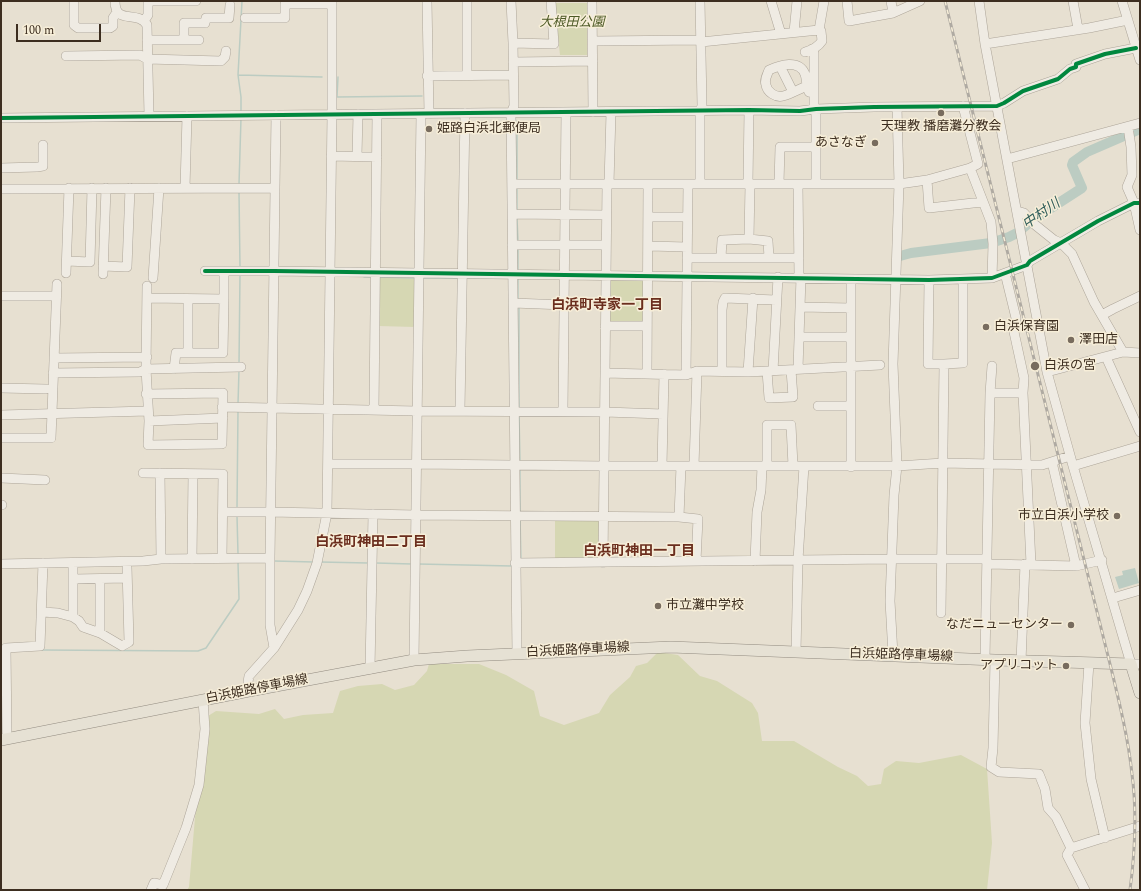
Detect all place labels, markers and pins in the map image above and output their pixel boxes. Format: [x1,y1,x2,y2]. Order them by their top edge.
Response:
marker: 天理教 播磨灘分教会 [936,108,946,118]
place label: 天理教 播磨灘分教会 [881,119,1001,135]
place label: 姫路白浜北郵便局 [437,121,541,137]
marker: 姫路白浜北郵便局 [424,124,434,134]
place label: あさなぎ [815,135,867,151]
marker: あさなぎ [870,138,880,148]
place label: 白浜保育園 [994,319,1059,335]
marker: 白浜保育園 [981,322,991,332]
place label: 澤田店 [1079,332,1118,348]
marker: 澤田店 [1066,335,1076,345]
place label: 白浜の宮 [1044,358,1096,374]
marker: 白浜の宮 [1029,360,1041,372]
place label: 市立白浜小学校 [1018,508,1109,524]
marker: 市立白浜小学校 [1112,511,1122,521]
place label: 市立灘中学校 [666,598,744,614]
marker: 市立灘中学校 [653,601,663,611]
place label: なだニューセンター [946,617,1063,633]
marker: なだニューセンター [1066,620,1076,630]
place label: アプリコット [980,658,1058,674]
marker: アプリコット [1061,661,1071,671]

